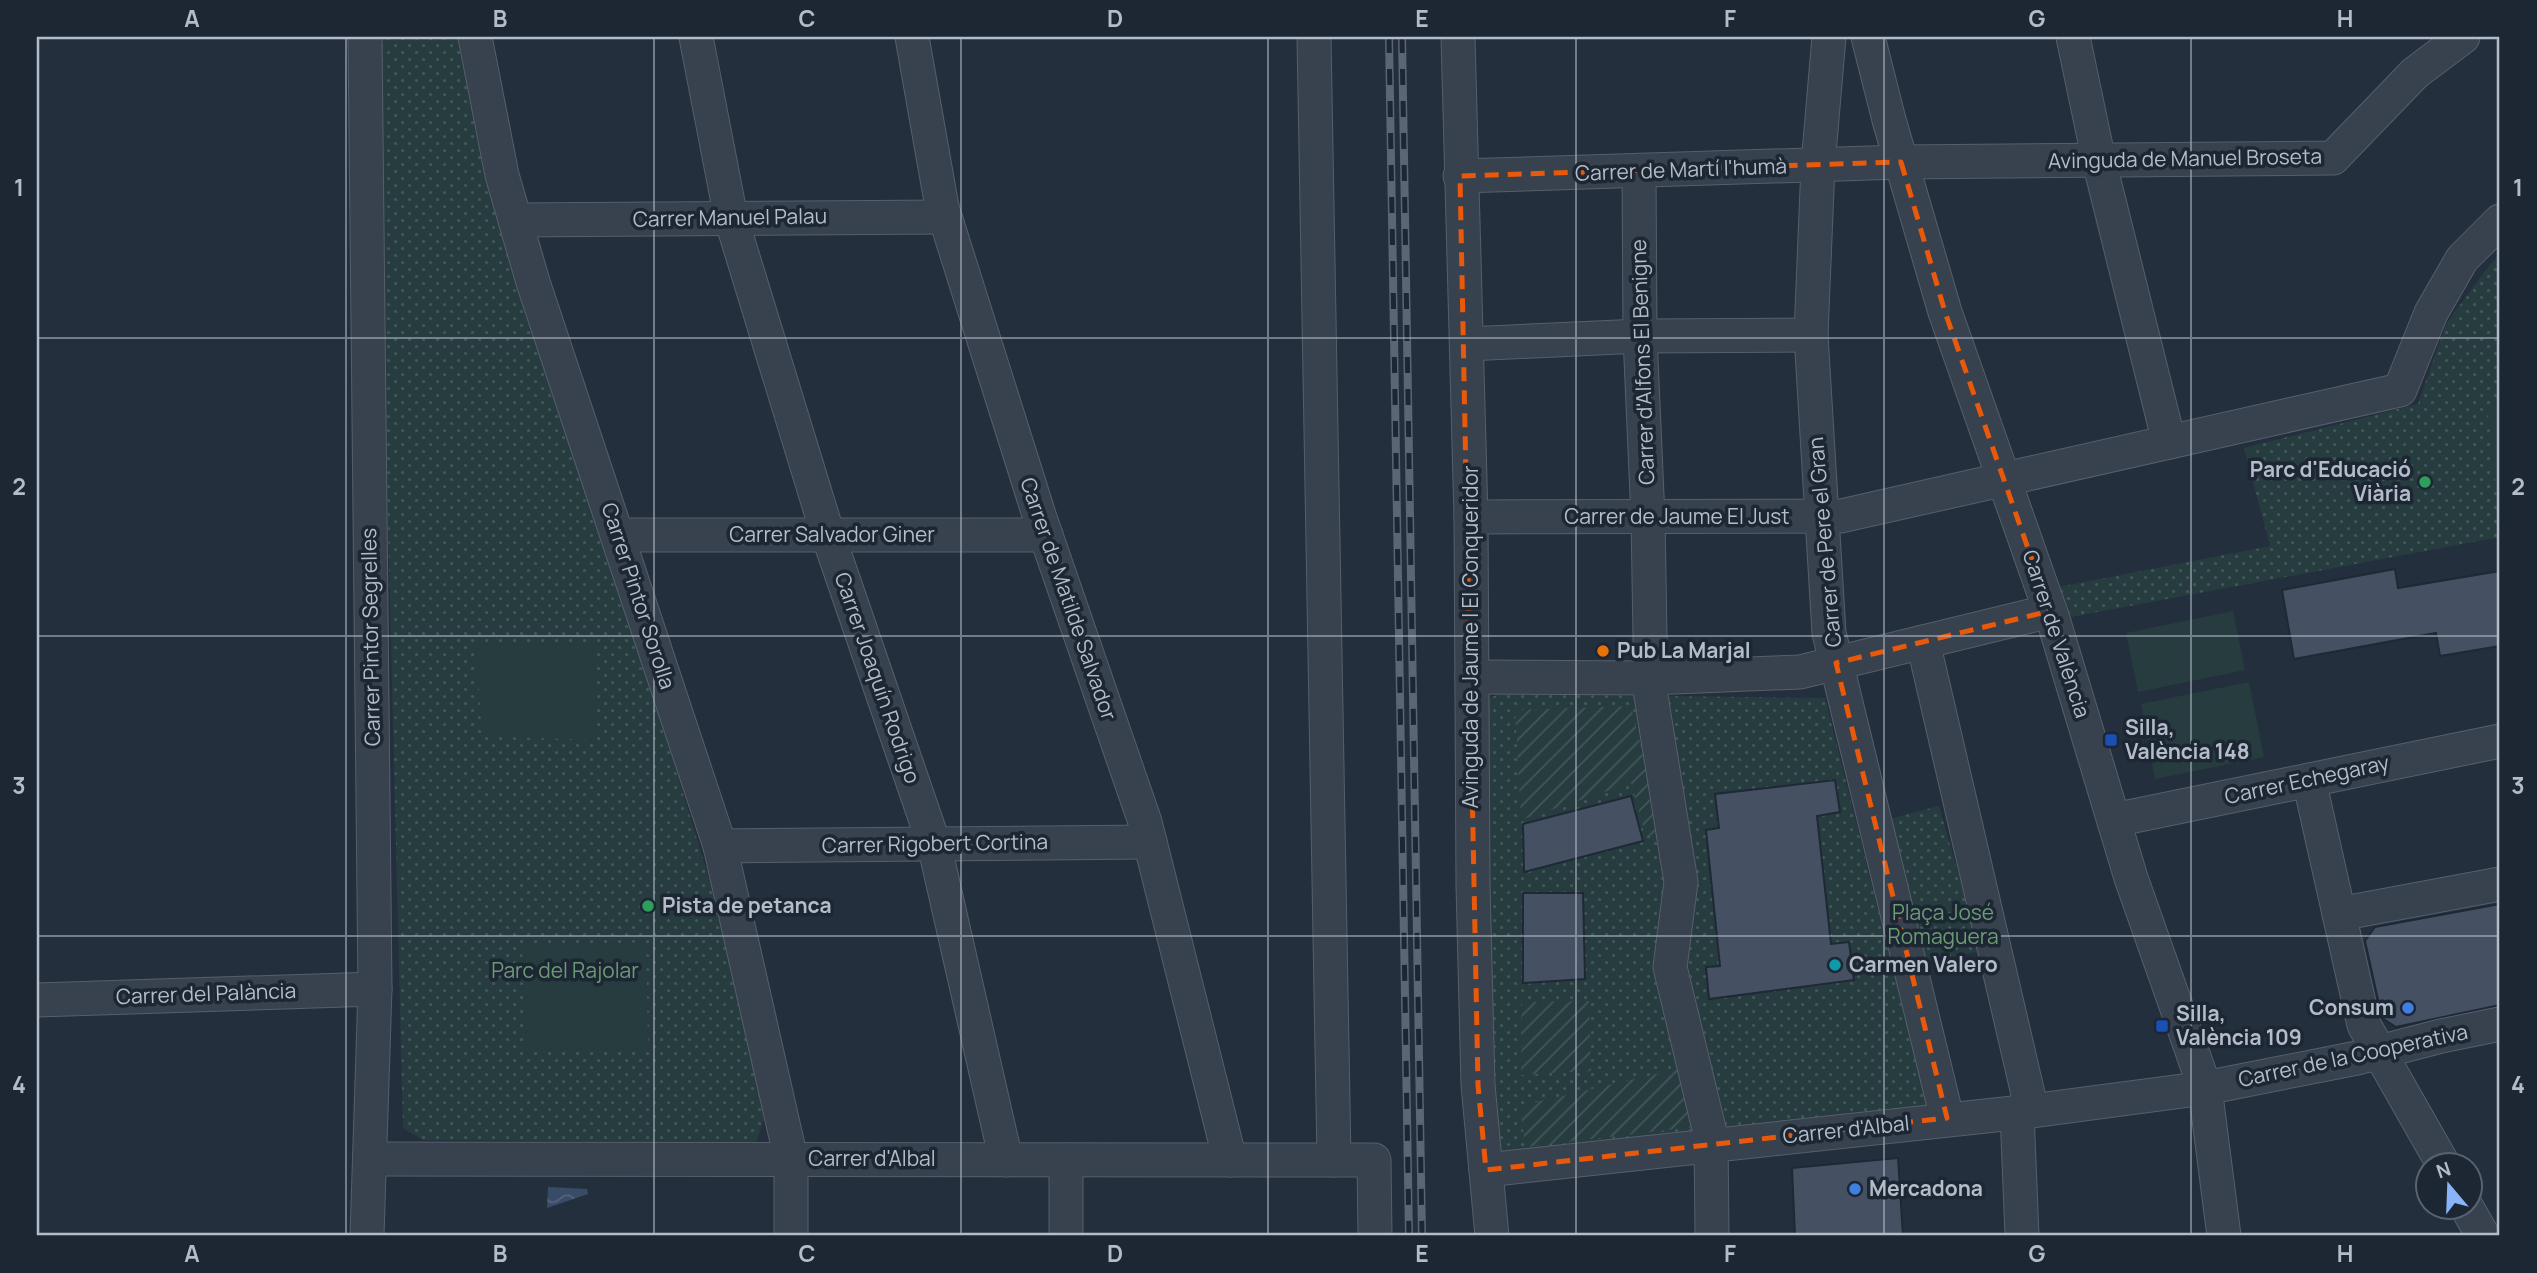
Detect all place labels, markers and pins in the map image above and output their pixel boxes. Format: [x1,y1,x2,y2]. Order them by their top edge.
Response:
place label: Parc d'Educació Viària [2250,455,2411,507]
marker: Parc d'Educació Viària [2417,474,2433,490]
place label: Pub La Marjal [1617,636,1751,664]
marker: Pub La Marjal [1595,643,1611,659]
place label: Silla, València 148 [2125,713,2250,765]
marker: Silla, València 148 [2103,732,2119,748]
place label: Pista de petanca [662,891,832,919]
marker: Pista de petanca [640,898,656,914]
place label: Carmen Valero [1849,950,1998,978]
marker: Carmen Valero [1827,957,1843,973]
place label: Consum [2309,993,2394,1021]
place label: Silla, València 109 [2176,999,2302,1051]
marker: Consum [2400,1000,2416,1016]
marker: Silla, València 109 [2154,1018,2170,1034]
place label: Mercadona [1869,1174,1983,1202]
marker: Mercadona [1847,1181,1863,1197]

